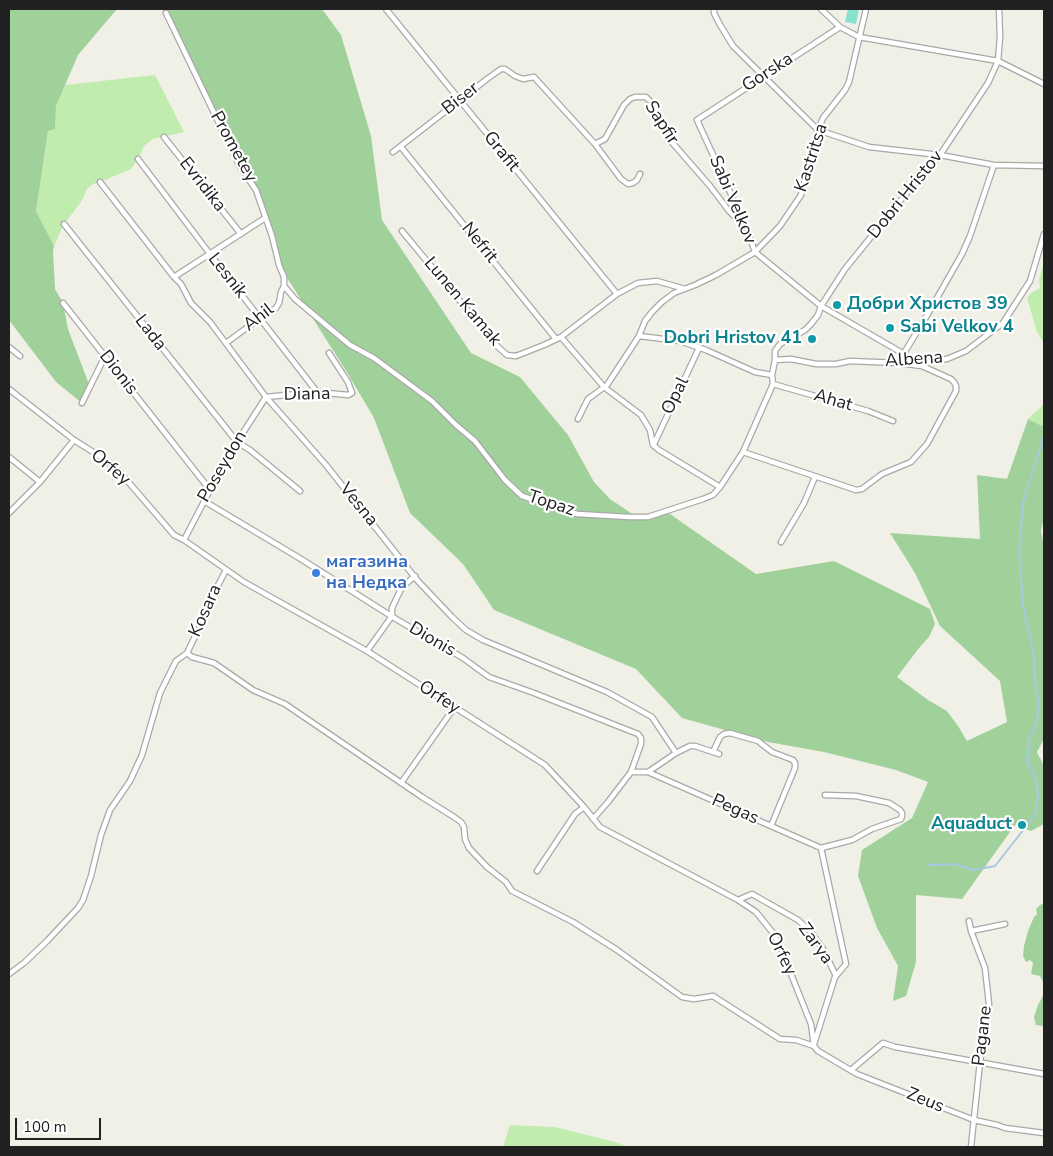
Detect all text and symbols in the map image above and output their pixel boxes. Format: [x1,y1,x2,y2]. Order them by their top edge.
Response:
street label: Gorska [738,49,798,97]
street label: Biser [438,78,484,120]
street label: Sapfir [639,97,683,149]
street label: Prometey [205,108,261,186]
street label: Kastritsa [791,121,833,195]
street label: Grafit [478,128,524,176]
street label: Dobri Hristov [864,146,948,244]
street label: Sabi Velkov [704,152,760,248]
street label: Evridika [174,153,230,217]
street label: Nefrit [456,218,502,268]
street label: Lesnik [203,249,251,303]
street label: Lunen Kamak [419,253,505,351]
place label: Добри Христов 39 [847,294,1008,316]
street label: Ahil [239,299,279,337]
marker: Добри Христов 39 [831,299,843,311]
street label: Lada [129,311,171,355]
place label: Sabi Velkov 4 [900,317,1013,339]
marker: Sabi Velkov 4 [884,322,896,334]
place label: Dobri Hristov 41 [663,328,802,350]
marker: Dobri Hristov 41 [806,333,818,345]
street label: Dionis [94,346,142,400]
street label: Albena [884,347,944,373]
street label: Opal [658,374,694,418]
street label: Diana [283,384,331,406]
street label: Ahat [811,385,855,417]
street label: Poseydon [194,427,252,507]
street label: Orfey [86,445,134,491]
street label: Vesna [334,479,382,531]
street label: Topaz [525,486,577,522]
place label: магазина на Недка [326,552,408,594]
marker: магазина на Недка [310,567,322,579]
street label: Kosara [185,581,227,641]
street label: Dionis [405,618,459,662]
street label: Orfey [414,677,464,719]
street label: Pegas [708,790,762,830]
place label: Aquaduct [931,814,1012,836]
marker: Aquaduct [1016,819,1028,831]
street label: Zarya [793,919,837,969]
street label: Orfey [761,929,801,979]
street label: Pagane [969,1005,997,1067]
street label: Zeus [903,1084,947,1118]
scale bar [18,1108,104,1140]
text: 100 m [23,1117,67,1137]

